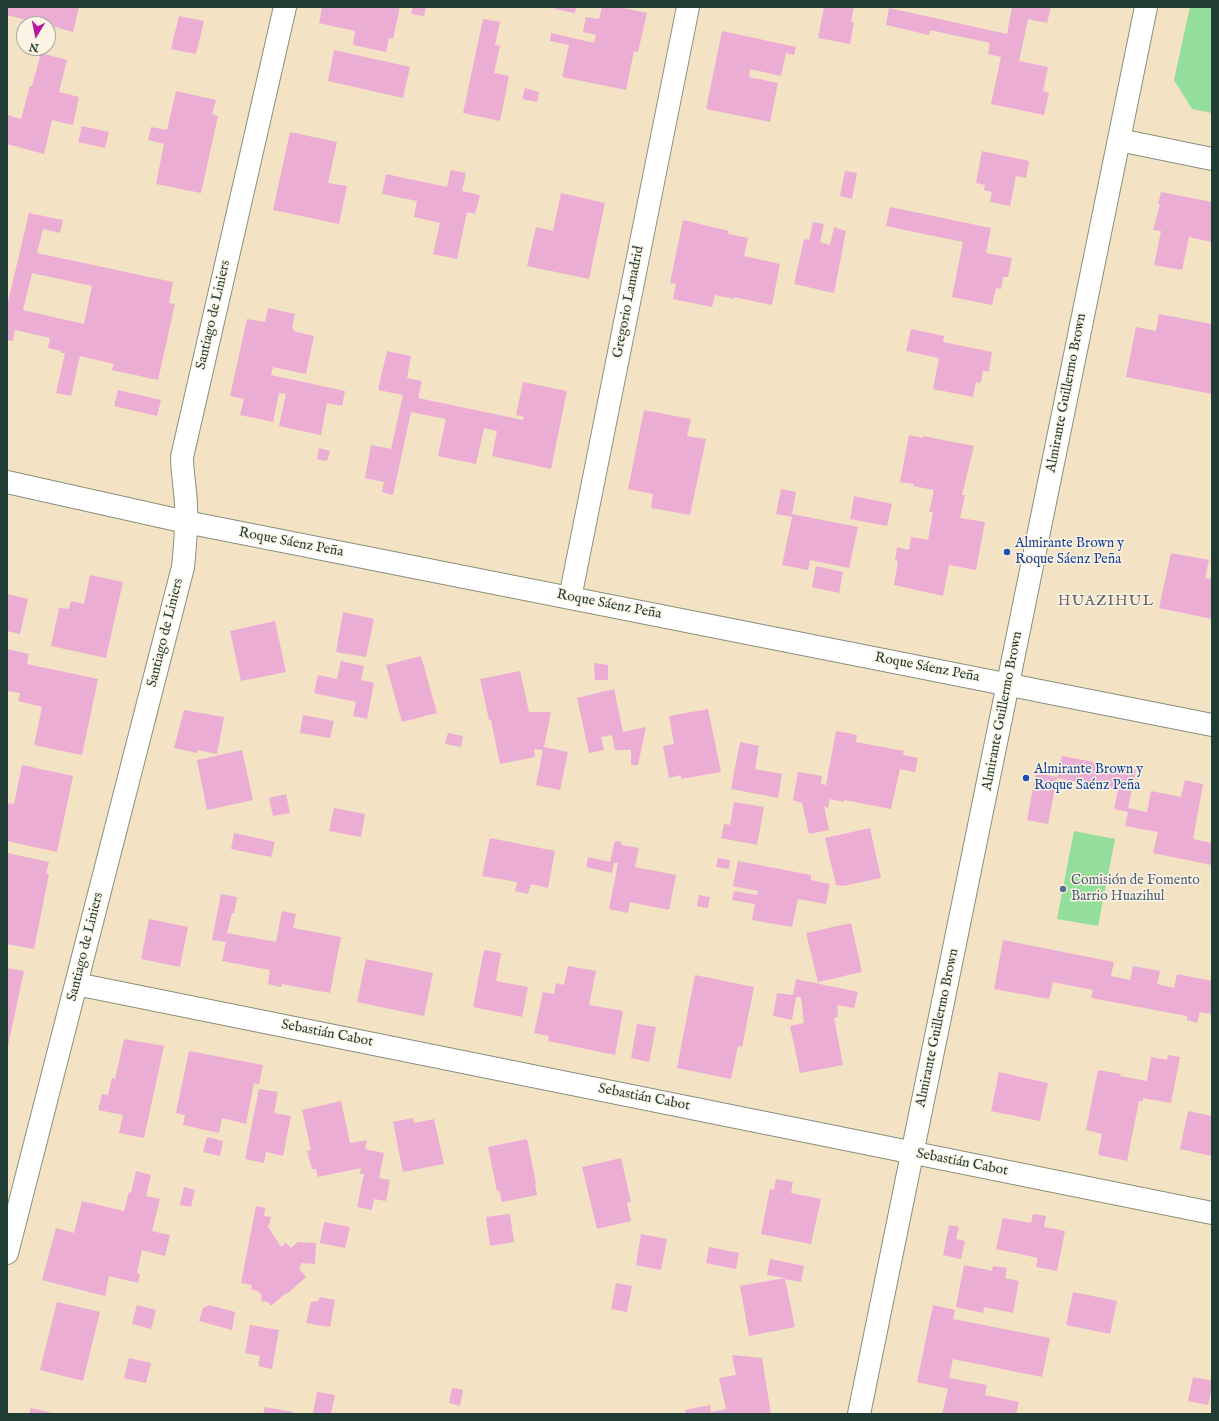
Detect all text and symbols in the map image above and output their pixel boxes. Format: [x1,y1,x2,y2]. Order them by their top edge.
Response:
north arrow [16,16,56,56]
text: N [28,39,40,55]
street label: Gregorio Lamadrid [610,245,648,359]
street label: Santiago de Liniers [193,259,235,371]
street label: Almirante Guillermo Brown [1043,312,1091,474]
street label: Roque Sáenz Peña [237,525,345,561]
place label: Almirante Brown y Roque Sáenz Peña [1015,536,1124,568]
marker: Almirante Brown y Roque Sáenz Peña [1002,547,1012,557]
street label: Santiago de Liniers [144,577,188,689]
street label: Roque Sáenz Peña [555,587,663,623]
district label: HUAZIHUL [1058,593,1154,611]
street label: Almirante Guillermo Brown [979,630,1027,792]
street label: Roque Sáenz Peña [873,650,981,686]
place label: Almirante Brown y Roque Saénz Peña [1034,762,1143,794]
marker: Almirante Brown y Roque Saénz Peña [1021,773,1031,783]
place label: Comisión de Fomento Barrio Huazihul [1071,873,1200,906]
marker: Comisión de Fomento Barrio Huazihul [1058,884,1068,894]
street label: Santiago de Liniers [64,891,108,1003]
street label: Almirante Guillermo Brown [913,947,963,1109]
street label: Sebastián Cabot [280,1017,374,1051]
street label: Sebastián Cabot [597,1081,691,1115]
street label: Sebastián Cabot [915,1146,1009,1180]

